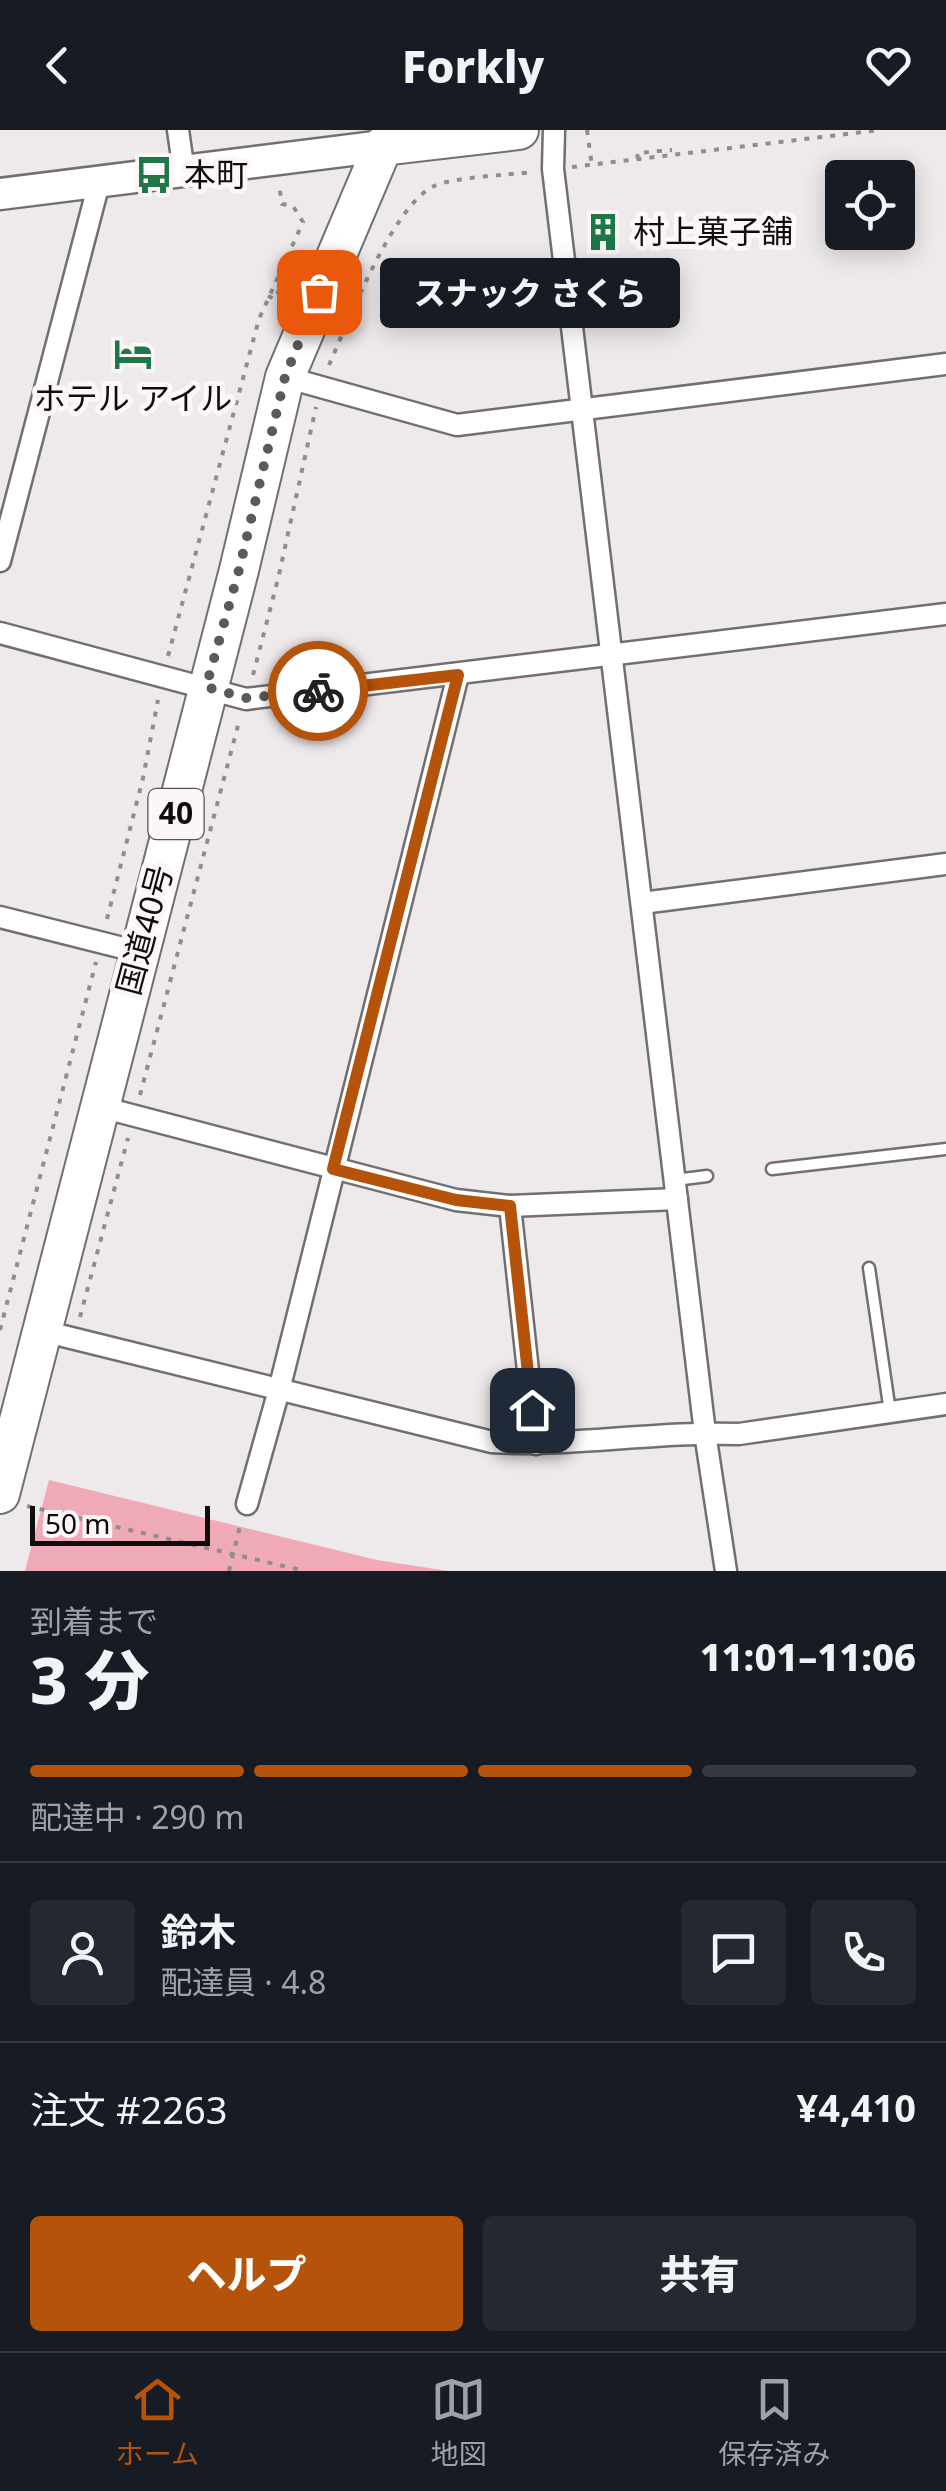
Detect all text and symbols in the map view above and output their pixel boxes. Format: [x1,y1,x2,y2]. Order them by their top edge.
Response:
text: Forkly [402,35,544,96]
icon: back [30,38,85,93]
icon: heart [861,38,916,93]
place label: 本町 [184,152,248,195]
bus stop icon: 本町 [133,154,175,196]
map controls [825,160,915,250]
button: locate [825,160,915,250]
place label: 村上菓子舗 [633,209,793,252]
building icon: 村上菓子舗 [582,211,624,253]
pin [277,250,362,335]
callout: スナック さくら [379,257,679,327]
icon: bag [292,265,347,320]
text: スナック さくら [414,271,646,314]
hotel icon: ホテル アイル [112,333,154,375]
place label: ホテル アイル [34,376,232,419]
courier [268,641,368,741]
icon: bike [291,664,346,719]
road number: 40 [148,789,204,839]
street label: 国道40号 [106,860,181,999]
pin [490,1368,575,1453]
icon: home [505,1383,560,1438]
scale bar [30,1501,210,1546]
text: 50 m [45,1504,111,1542]
text: 到着まで [30,1599,158,1642]
text: 11:01–11:06 [700,1630,916,1682]
text: 3 分 [30,1635,149,1723]
text: 配達中 · 290 m [30,1795,244,1838]
button: person [30,1900,135,2005]
button: chat [681,1900,786,2005]
button: phone [811,1900,916,2005]
text: 鈴木 [160,1905,236,1957]
text: 配達員 · 4.8 [160,1960,326,2003]
text: ¥4,410 [796,2081,916,2133]
text: 注文 #2263 [30,2083,227,2135]
button: ヘルプ [30,2216,463,2331]
button: 共有 [483,2216,916,2331]
tab: ホーム [116,2372,199,2472]
tab: 地図 [431,2372,487,2472]
tab: 保存済み [718,2372,830,2472]

